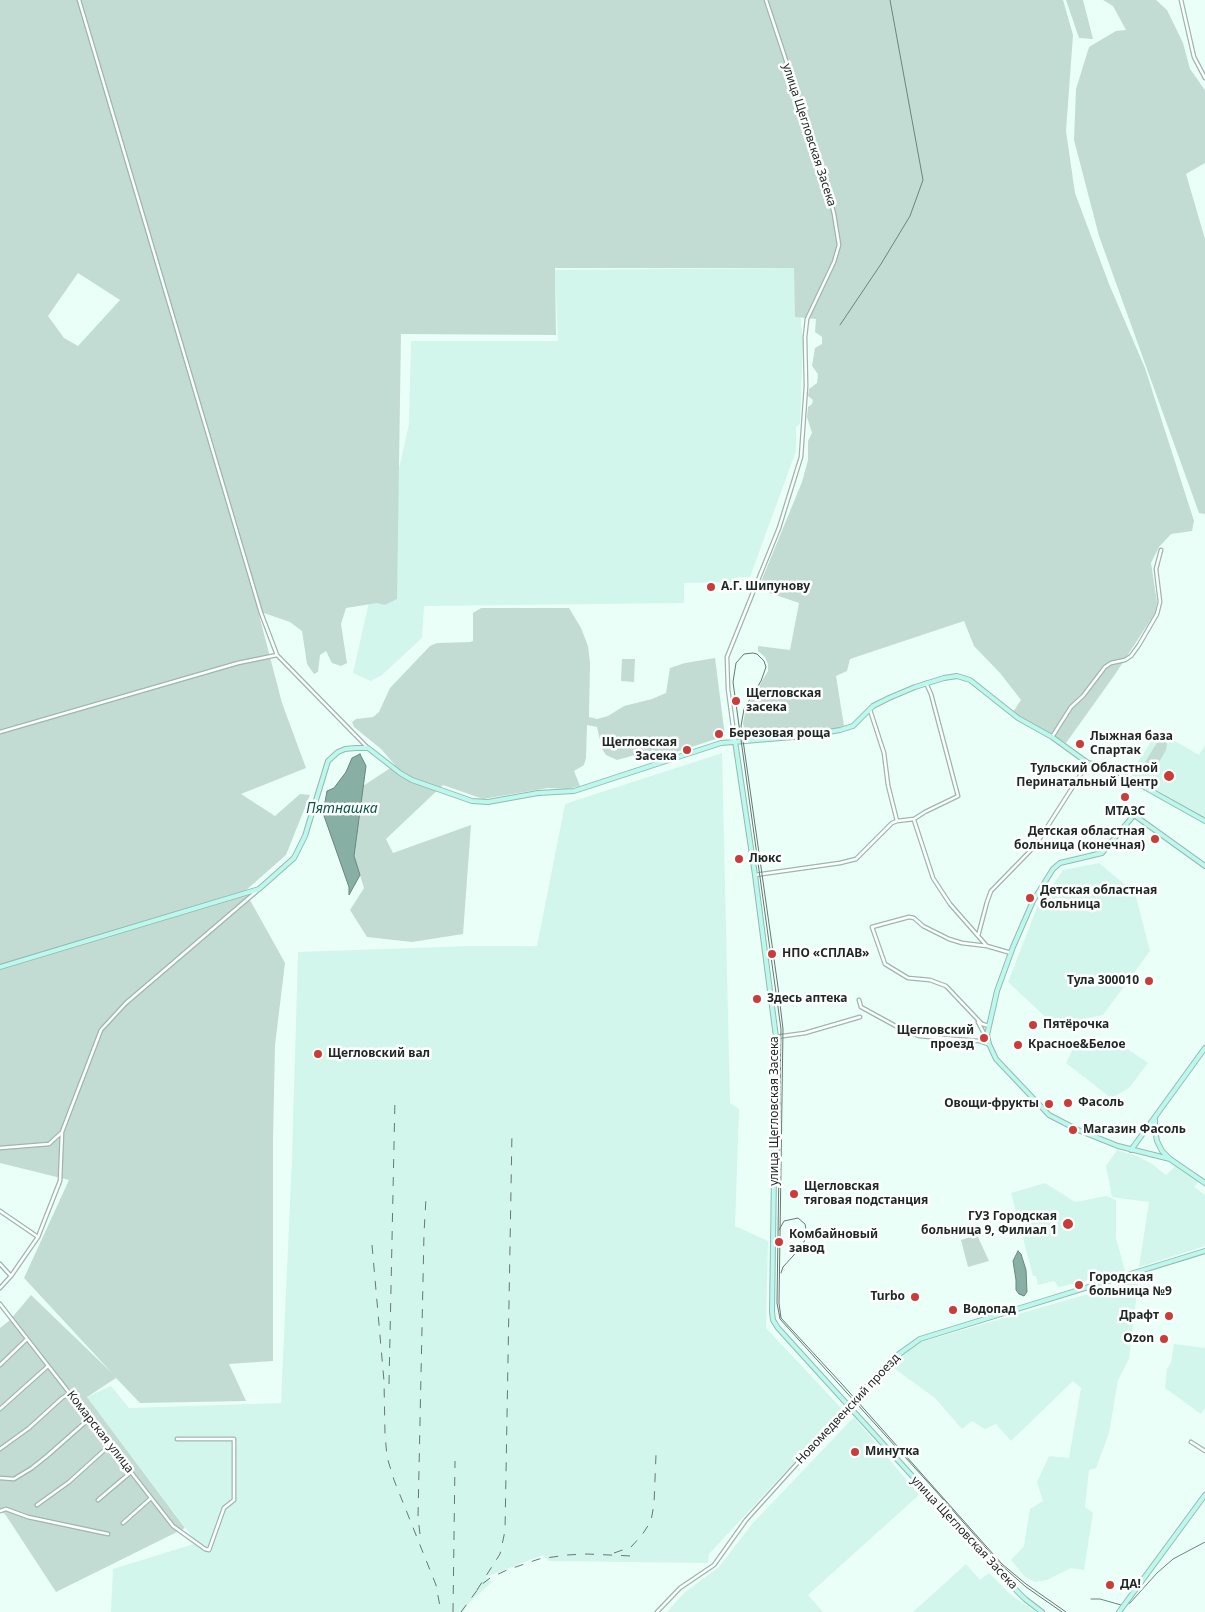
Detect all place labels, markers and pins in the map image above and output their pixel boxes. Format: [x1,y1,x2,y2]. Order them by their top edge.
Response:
place label: А.Г. Шипунову [721,580,810,594]
marker: А.Г. Шипунову [705,581,717,593]
place label: Щегловская засека [746,687,821,715]
marker: Щегловская засека [730,695,742,707]
place label: Березовая роща [729,727,830,741]
marker: Березовая роща [713,728,725,740]
place label: Лыжная база Спартак [1090,730,1173,758]
place label: Щегловская Засека [602,736,677,764]
marker: Лыжная база Спартак [1074,738,1086,750]
marker: Щегловская Засека [681,744,693,756]
place label: Тульский Областной Перинатальный Центр [1016,762,1158,790]
marker: Тульский Областной Перинатальный Центр [1162,769,1176,783]
marker: МТАЗС [1119,791,1131,803]
place label: МТАЗС [1105,805,1145,819]
place label: Детская областная больница (конечная) [1014,825,1145,853]
marker: Детская областная больница (конечная) [1149,833,1161,845]
place label: Люкс [749,852,781,866]
marker: Люкс [733,853,745,865]
place label: Детская областная больница [1040,884,1157,912]
marker: Детская областная больница [1024,892,1036,904]
place label: НПО «СПЛАВ» [782,947,869,961]
marker: НПО «СПЛАВ» [766,948,778,960]
place label: Тула 300010 [1067,974,1139,988]
marker: Тула 300010 [1143,975,1155,987]
place label: Здесь аптека [767,992,847,1006]
marker: Здесь аптека [751,993,763,1005]
place label: Пятёрочка [1043,1018,1109,1032]
marker: Пятёрочка [1027,1019,1039,1031]
place label: Щегловский проезд [897,1024,974,1052]
marker: Щегловский проезд [978,1032,990,1044]
place label: Красное&Белое [1028,1038,1125,1052]
marker: Красное&Белое [1012,1039,1024,1051]
place label: Щегловский вал [328,1047,430,1061]
marker: Щегловский вал [312,1048,324,1060]
place label: Фасоль [1078,1096,1124,1110]
place label: Овощи-фрукты [944,1097,1039,1111]
marker: Фасоль [1062,1097,1074,1109]
marker: Овощи-фрукты [1043,1098,1055,1110]
place label: Магазин Фасоль [1083,1123,1186,1137]
marker: Магазин Фасоль [1067,1124,1079,1136]
place label: Щегловская тяговая подстанция [804,1180,928,1208]
marker: Щегловская тяговая подстанция [788,1188,800,1200]
place label: ГУЗ Городская больница 9, Филиал 1 [921,1210,1057,1238]
marker: ГУЗ Городская больница 9, Филиал 1 [1061,1217,1075,1231]
place label: Комбайновый завод [789,1228,878,1256]
marker: Комбайновый завод [773,1236,785,1248]
place label: Городская больница №9 [1089,1271,1172,1299]
marker: Городская больница №9 [1073,1279,1085,1291]
place label: Turbo [870,1290,905,1304]
marker: Turbo [909,1291,921,1303]
place label: Водопад [963,1303,1016,1317]
marker: Водопад [947,1304,959,1316]
place label: Драфт [1119,1309,1159,1323]
marker: Драфт [1163,1310,1175,1322]
place label: Ozon [1123,1332,1154,1346]
marker: Ozon [1158,1333,1170,1345]
place label: Минутка [865,1445,919,1459]
marker: Минутка [849,1446,861,1458]
place label: ДА! [1120,1578,1141,1592]
marker: ДА! [1104,1579,1116,1591]

